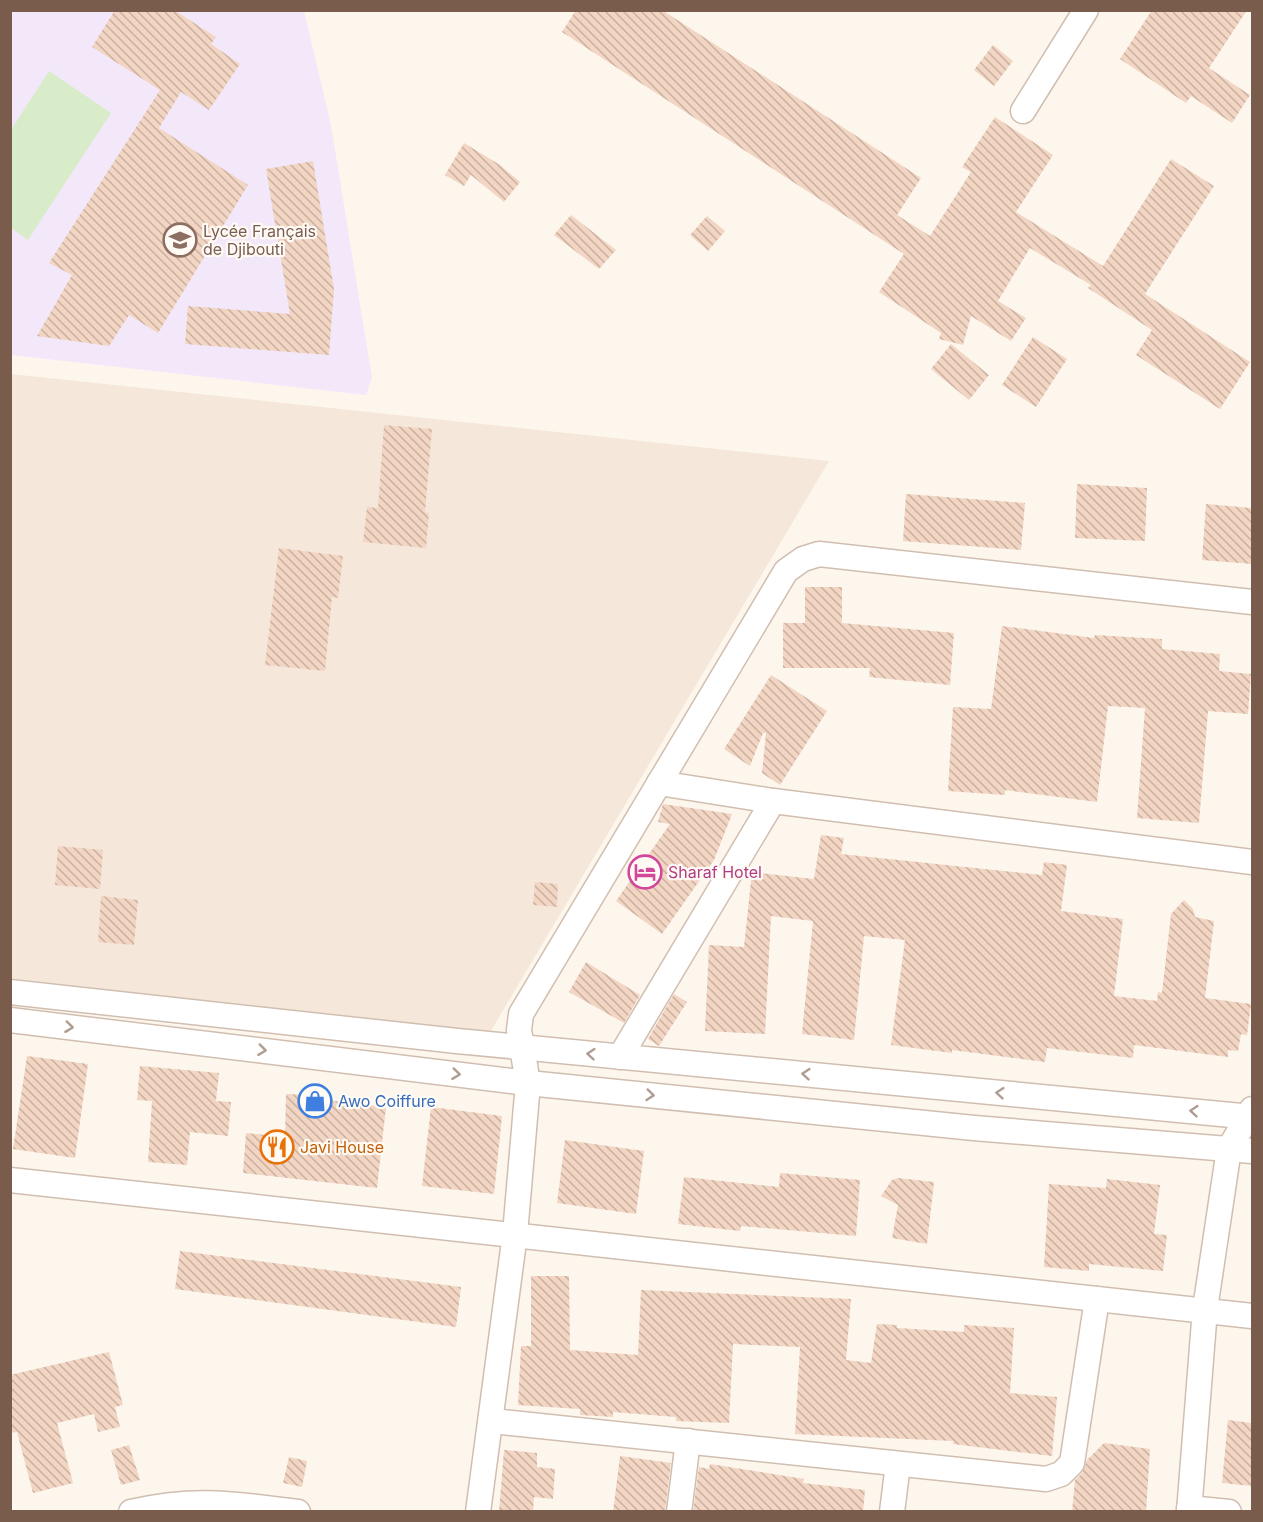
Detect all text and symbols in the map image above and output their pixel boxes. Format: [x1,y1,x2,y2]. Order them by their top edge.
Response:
place label: Lycée Français de Djibouti [203,221,316,259]
school or university icon: Lycée Français de Djibouti [162,222,198,258]
hotel icon: Sharaf Hotel [627,854,663,890]
place label: Sharaf Hotel [668,862,762,882]
one-way arrow [64,1020,73,1032]
one-way arrow [258,1043,267,1055]
one-way arrow [586,1048,596,1061]
one-way arrow [451,1068,460,1080]
one-way arrow [801,1068,811,1081]
shop icon: Awo Coiffure [297,1083,333,1119]
one-way arrow [996,1087,1005,1100]
one-way arrow [645,1088,654,1101]
place label: Awo Coiffure [338,1091,436,1111]
one-way arrow [1190,1105,1199,1118]
restaurant icon: Javi House [259,1129,295,1165]
place label: Javi House [300,1137,384,1157]

